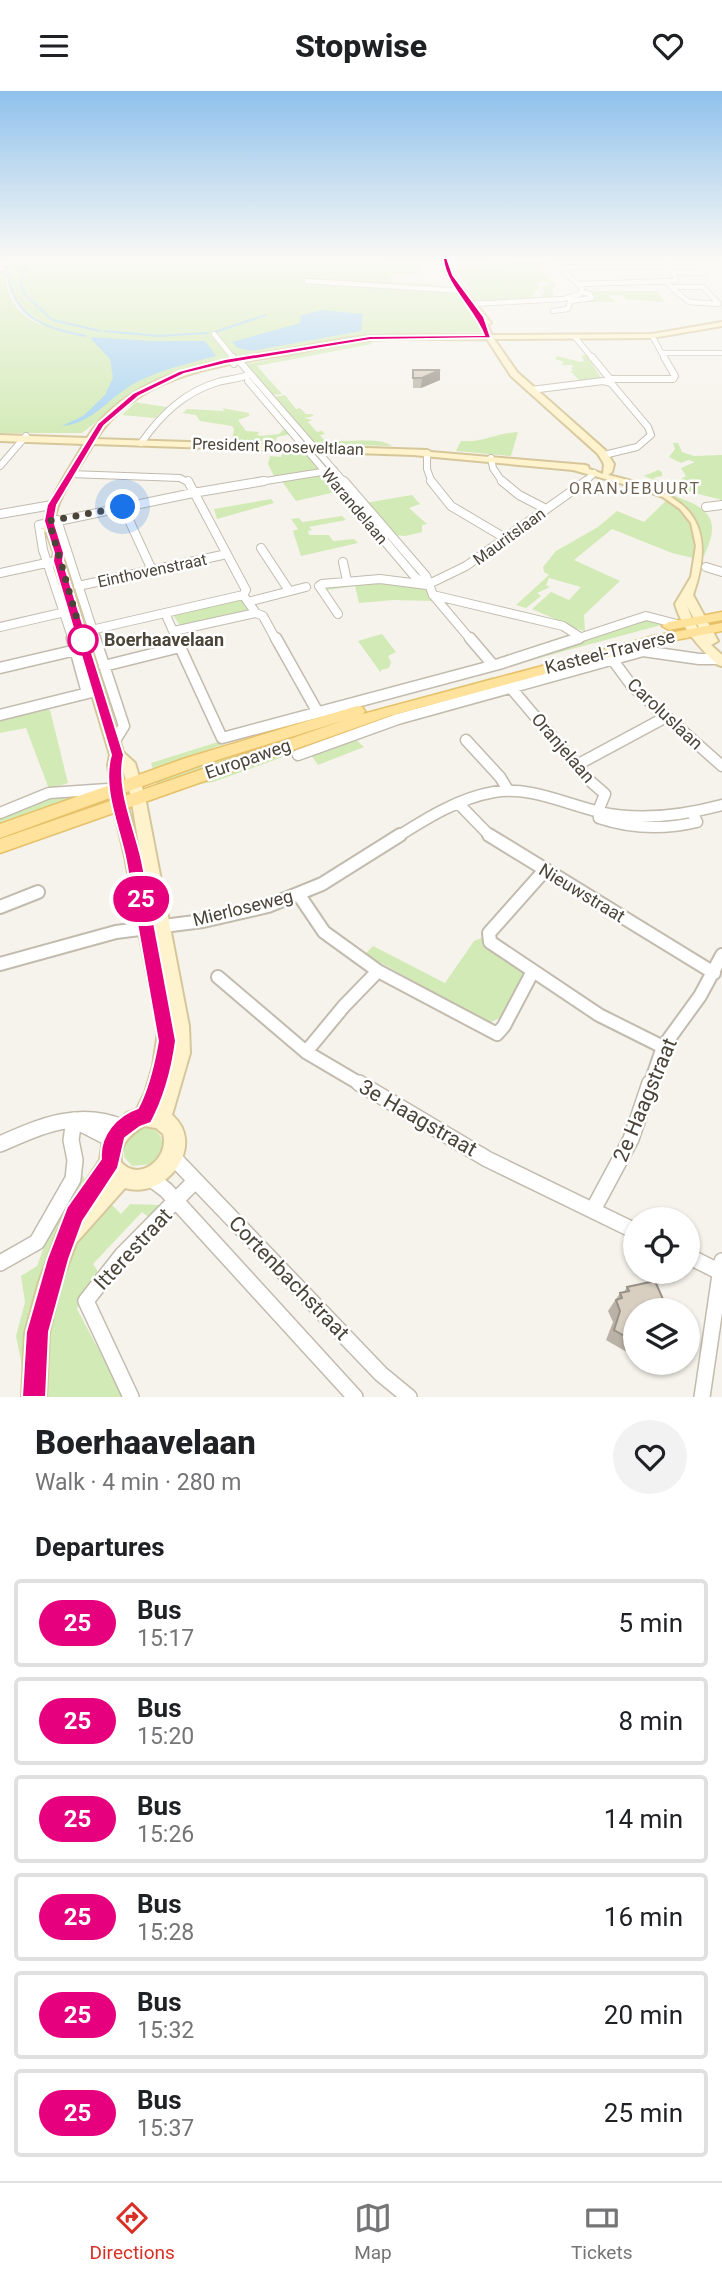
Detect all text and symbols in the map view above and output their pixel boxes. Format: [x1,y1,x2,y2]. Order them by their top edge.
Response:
icon: menu [35,27,73,65]
text: Stopwise [295,27,427,65]
icon: heart [649,27,687,65]
street label: President Rooseveltlaan [192,434,364,459]
street label: Warandelaan [317,465,392,548]
district label: ORANJEBUURT [569,479,701,498]
your location [105,489,140,524]
street label: Mauritslaan [470,504,549,569]
street label: Einthovenstraat [96,550,208,591]
marker: Boerhaavelaan [68,625,98,655]
street label: Kasteel-Traverse [543,625,677,678]
place label: Boerhaavelaan [104,629,224,650]
street label: Caroluslaan [623,673,707,754]
street label: Oranjelaan [527,708,599,787]
street label: Europaweg [202,734,293,783]
street label: Nieuwstraat [535,859,629,927]
line badge: 25 [110,876,172,922]
text: 25 [127,885,155,913]
street label: Mierloseweg [191,885,295,930]
street label: 2e Haagstraat [608,1034,682,1165]
street label: 3e Haagstraat [355,1075,481,1161]
street label: Itterestraat [89,1203,177,1295]
map controls [623,1207,700,1375]
button: locate [623,1207,700,1284]
street label: Cortenbachstraat [224,1211,354,1345]
button: layers [623,1298,700,1375]
button: heart [613,1420,687,1494]
text: Boerhaavelaan [35,1423,256,1462]
text: Walk · 4 min · 280 m [35,1469,241,1496]
text: Departures [35,1532,165,1562]
text: Bus [137,1595,182,1625]
text: 5 min [618,1608,683,1638]
text: 25 [64,1609,91,1637]
text: 15:17 [137,1625,194,1652]
text: Bus [137,1693,182,1723]
text: 8 min [618,1706,683,1736]
text: 25 [64,1707,91,1735]
text: 15:20 [137,1723,194,1750]
text: Bus [137,1791,182,1821]
text: 14 min [604,1804,683,1834]
text: 25 [64,1805,91,1833]
text: 15:26 [137,1821,194,1848]
text: Bus [137,1889,182,1919]
text: 16 min [604,1902,683,1932]
text: 25 [64,1903,91,1931]
text: 15:28 [137,1919,194,1946]
text: Bus [137,1987,182,2017]
text: 20 min [604,2000,683,2030]
text: 25 [64,2001,91,2029]
text: 15:32 [137,2017,194,2044]
text: Bus [137,2085,182,2115]
text: 25 min [604,2098,683,2128]
text: 25 [64,2099,91,2127]
text: 15:37 [137,2115,194,2142]
tab: Directions [90,2199,175,2264]
tab: Map [354,2199,392,2264]
tab: Tickets [571,2199,632,2264]

